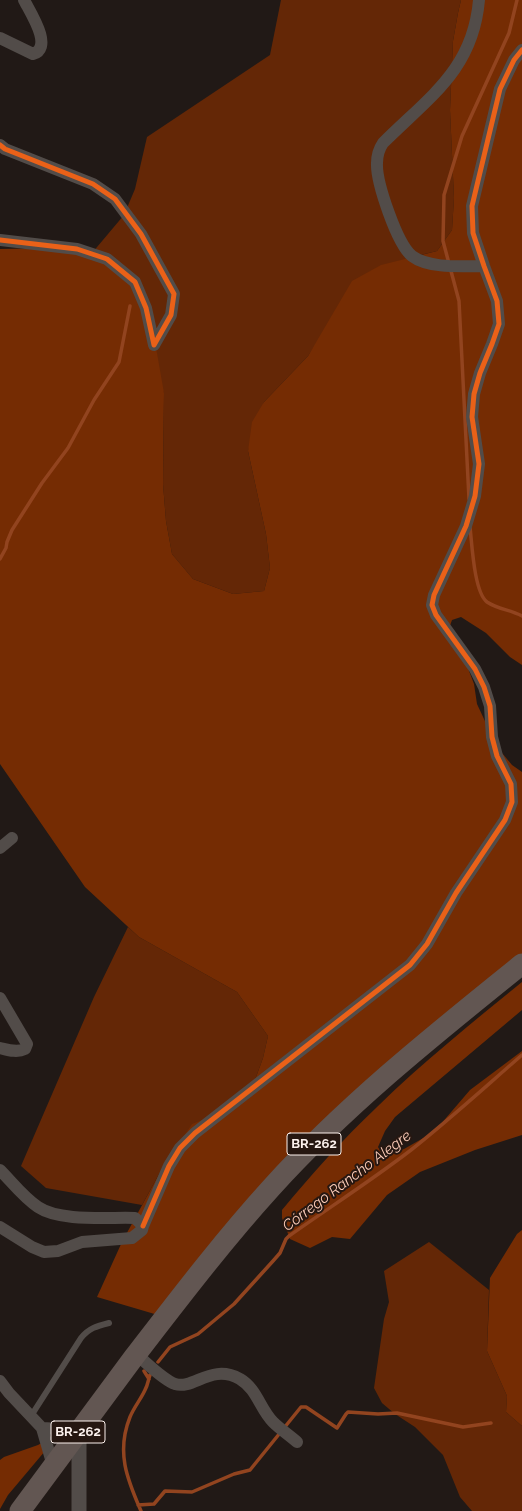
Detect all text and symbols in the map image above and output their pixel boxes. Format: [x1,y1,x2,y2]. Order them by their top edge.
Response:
water label: Córrego Rancho Alegre [279,1127,415,1235]
road number: BR-262 [287,1133,341,1155]
road number: BR-262 [51,1421,105,1443]

